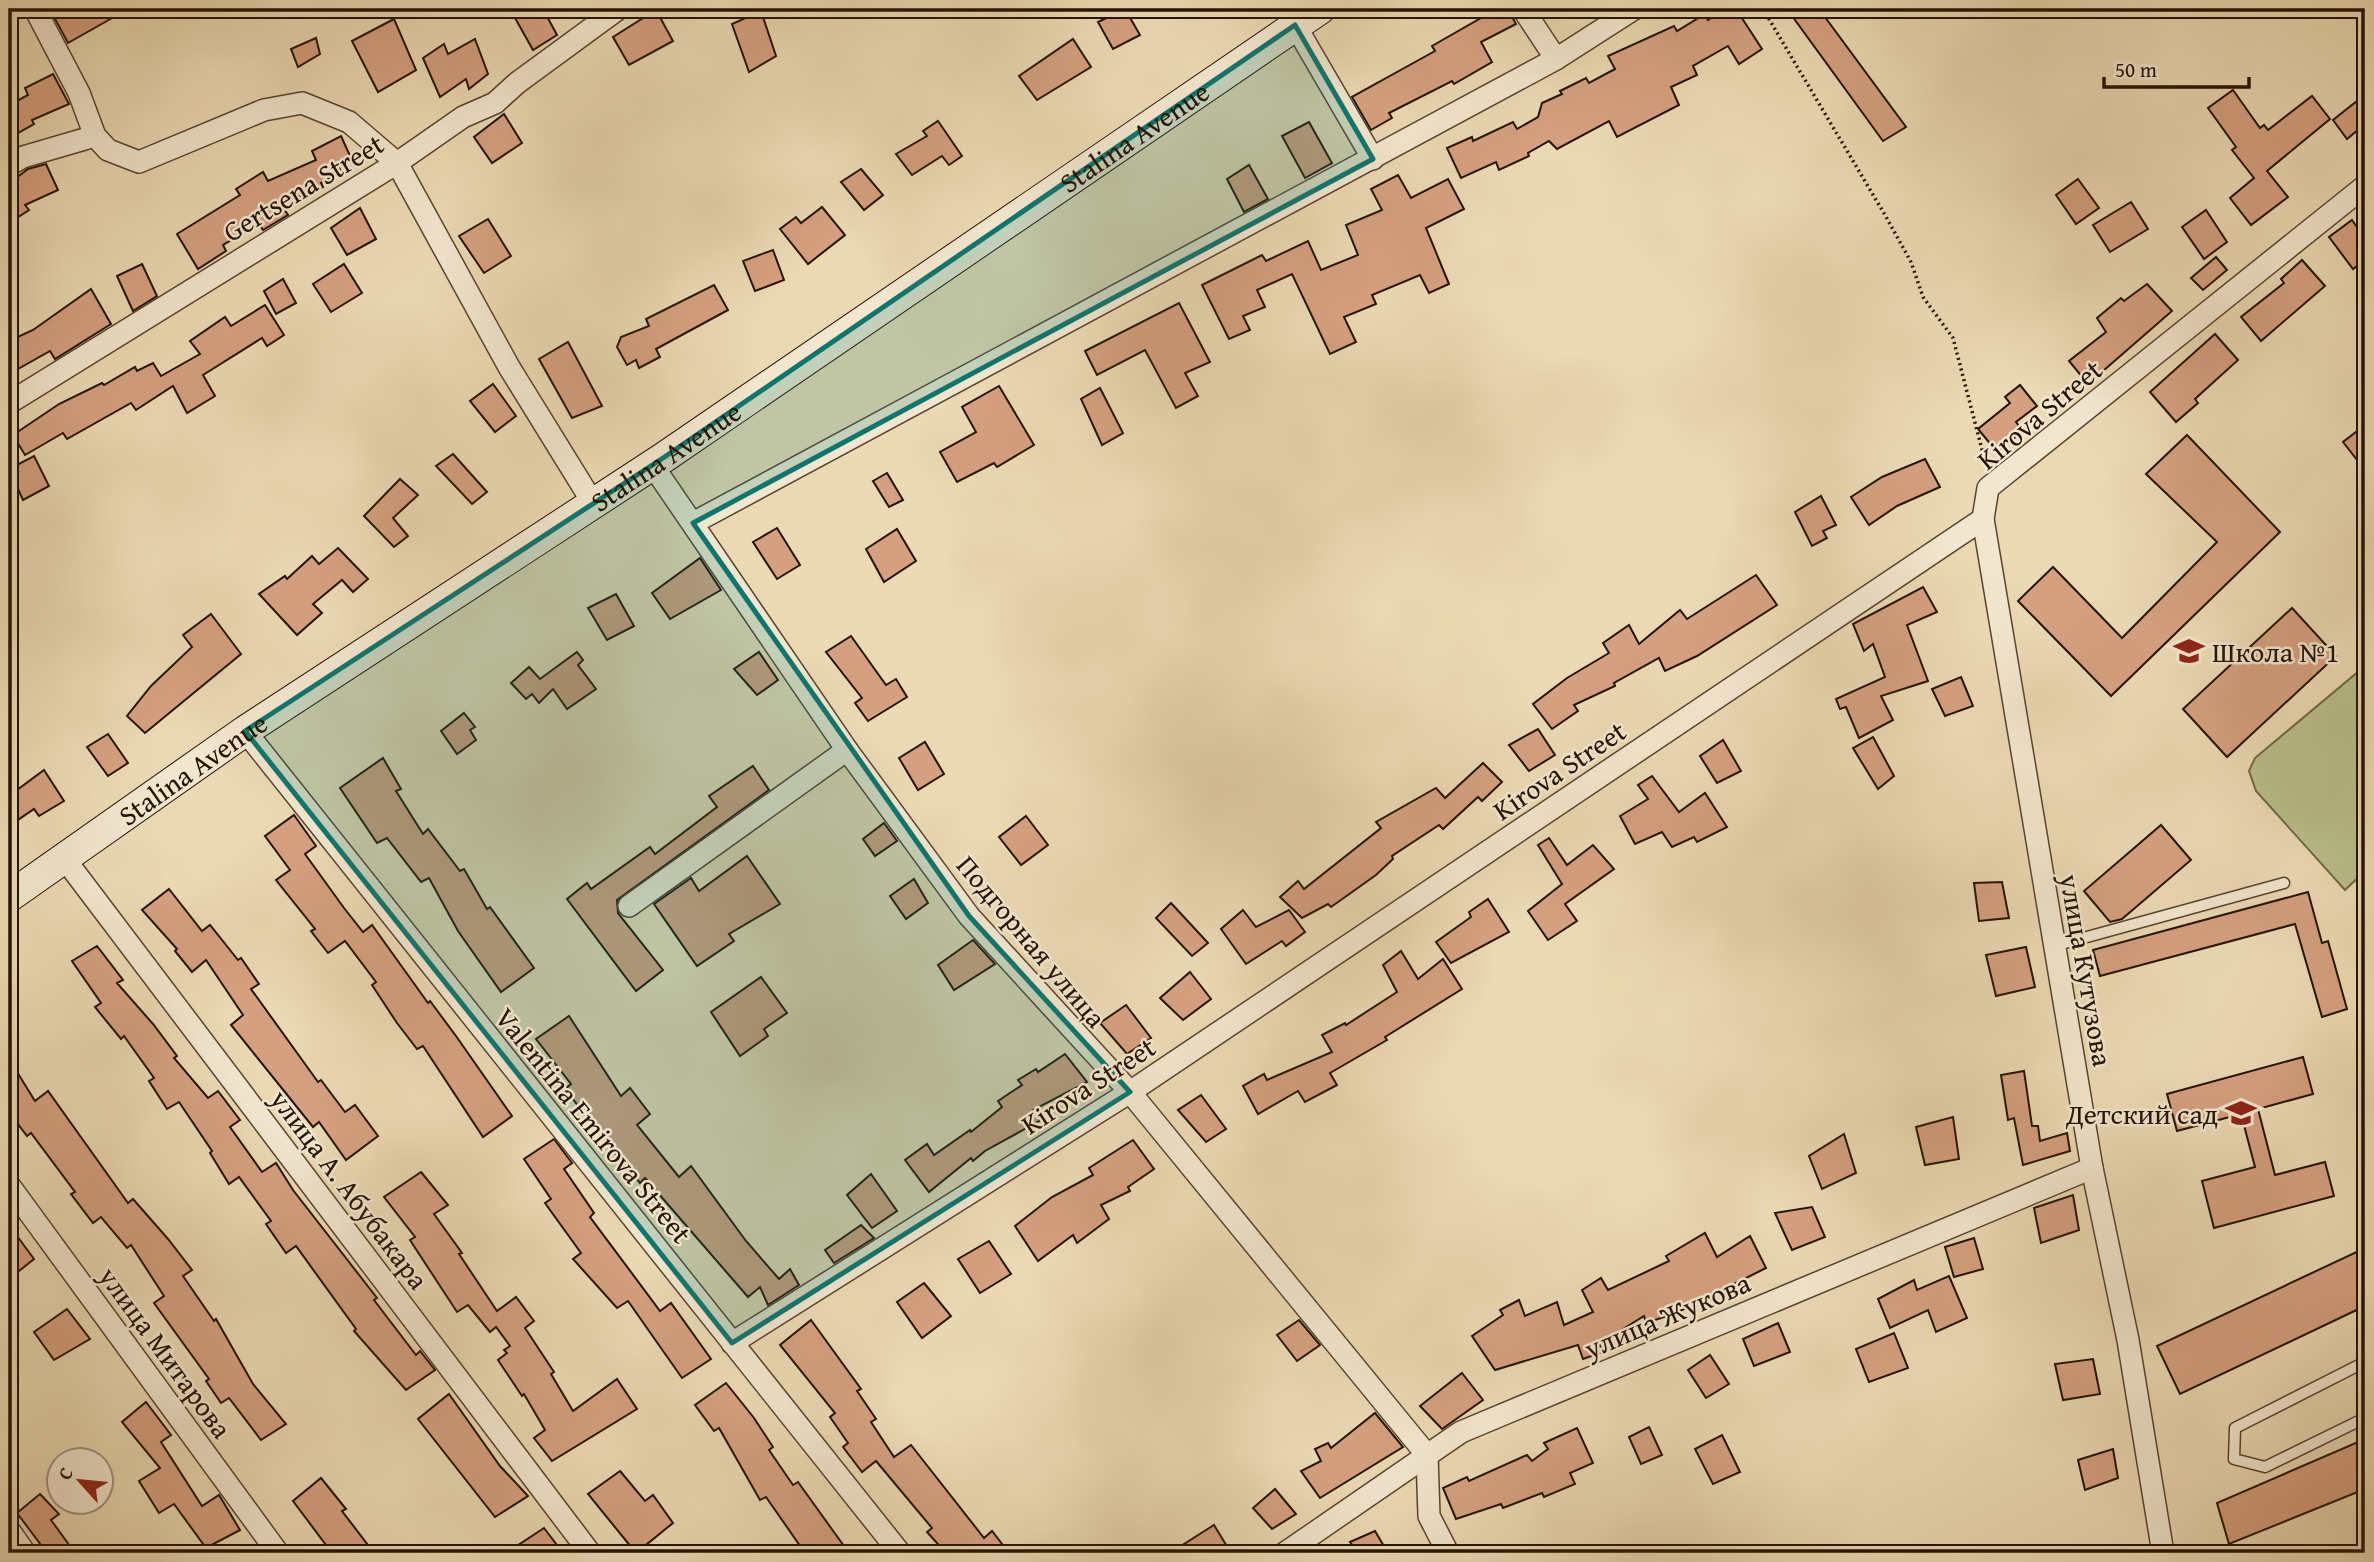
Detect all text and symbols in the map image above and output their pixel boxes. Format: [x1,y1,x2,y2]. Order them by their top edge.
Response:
scale bar [2104,46,2250,90]
text: 50 m [2115,54,2157,85]
street label: Stalina Avenue [1050,70,1217,202]
street label: Gertsena Street [215,123,391,251]
street label: Kirova Street [1967,349,2111,479]
street label: Stalina Avenue [582,390,749,521]
place label: Школа №1 [2212,631,2339,672]
school or university icon: Школа №1 [2172,634,2206,668]
street label: Stalina Avenue [109,702,275,835]
street label: Kirova Street [1484,710,1634,830]
street label: Подгорная улица [947,846,1117,1037]
street label: улица Кутузова [2050,870,2124,1070]
street label: Valentina Emirova Street [486,998,702,1252]
street label: Kirova Street [1013,1026,1163,1144]
street label: улица А. Абубакара [260,1079,439,1298]
place label: Детский сад [2065,1093,2218,1134]
school or university icon: Детский сад [2224,1096,2258,1130]
street label: улица Митарова [89,1257,243,1447]
street label: улица Жукова [1577,1261,1757,1369]
north arrow [46,1446,116,1516]
text: С [50,1462,80,1484]

